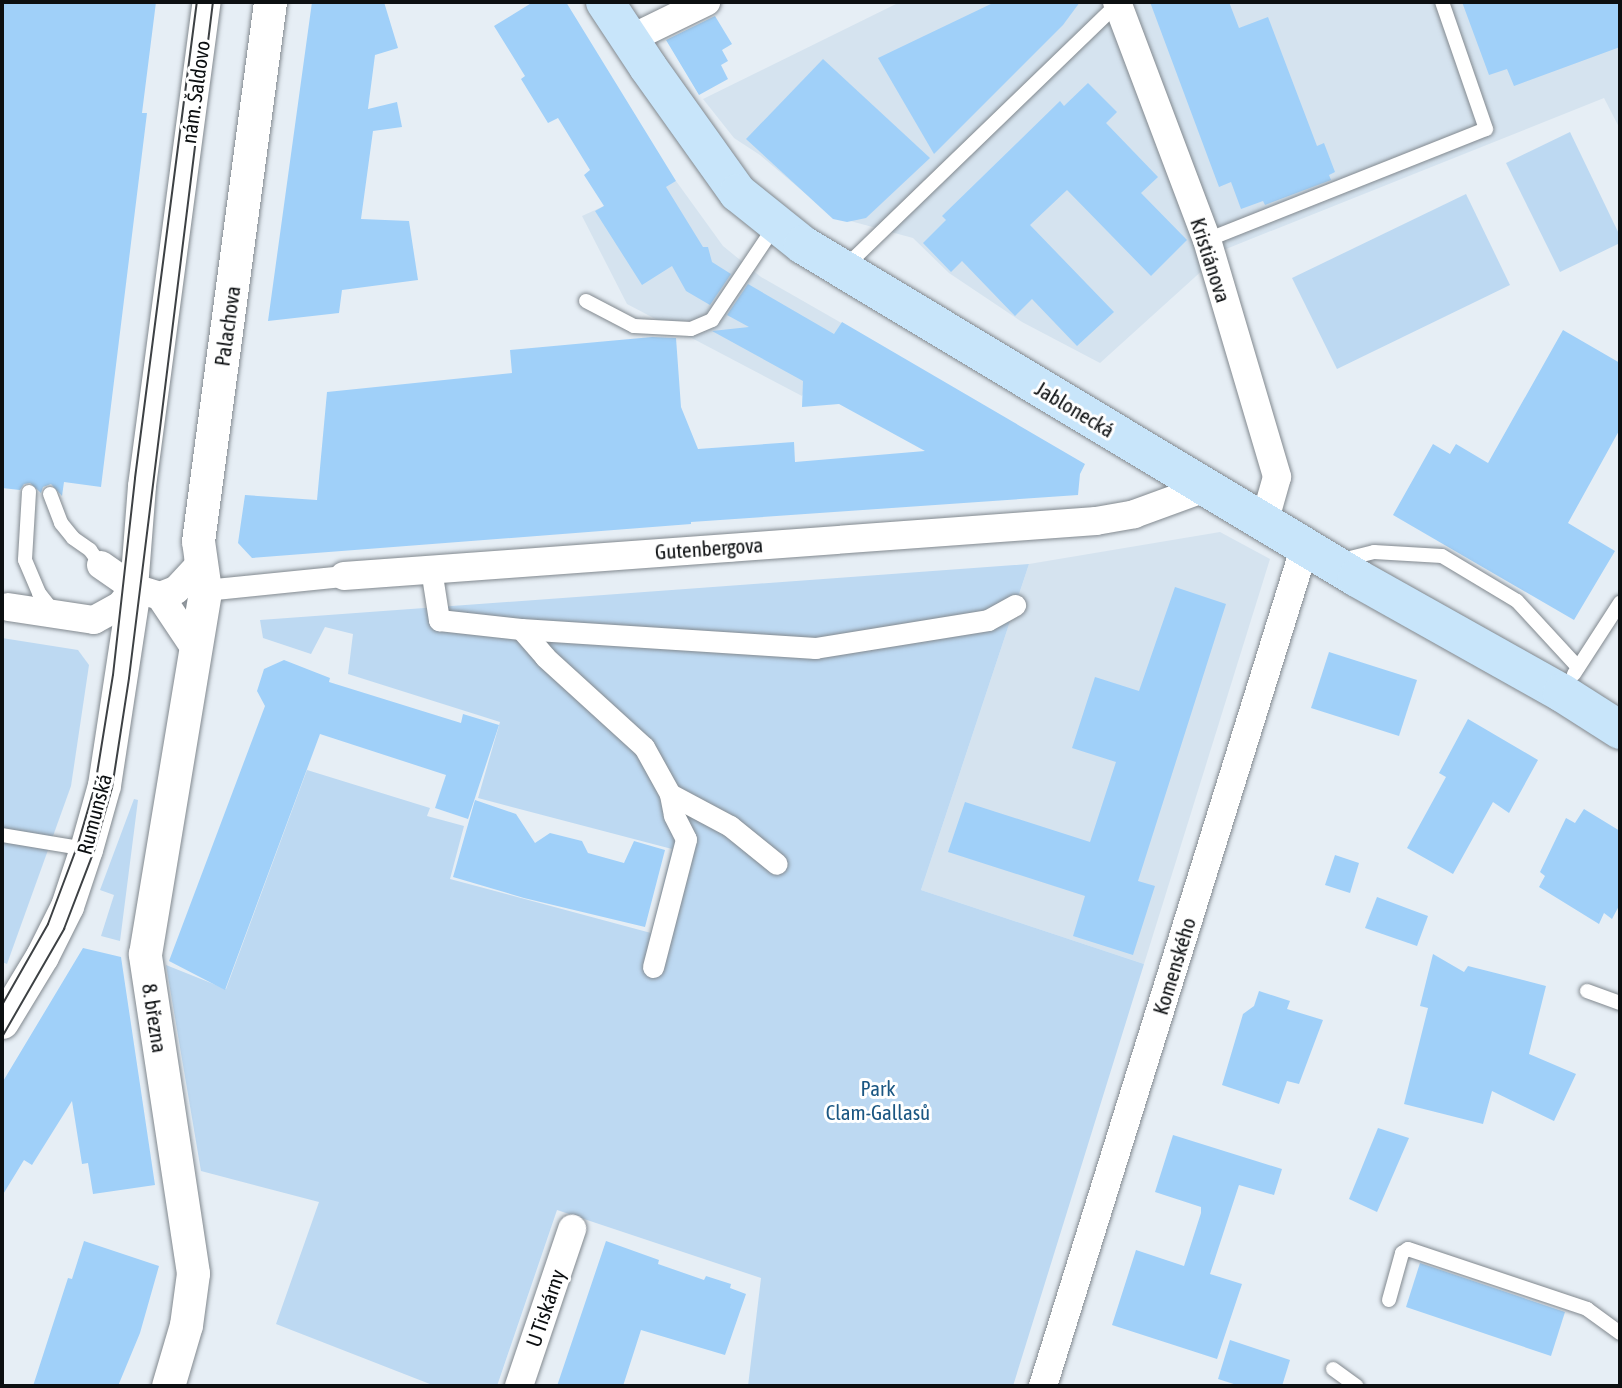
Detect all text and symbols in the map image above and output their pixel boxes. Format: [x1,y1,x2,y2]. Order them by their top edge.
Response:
street label: nám. Šaldovo [175,39,215,145]
street label: Kristiánova [1186,215,1236,305]
street label: Palachova [209,284,245,368]
street label: Jablonecká [1031,376,1119,442]
street label: Gutenbergova [654,532,764,564]
street label: Rumunská [71,771,117,857]
street label: Komenského [1147,914,1201,1018]
street label: 8. března [137,982,173,1054]
park label: Park Clam-Gallasů [826,1075,930,1125]
street label: U Tiskárny [520,1266,570,1350]

